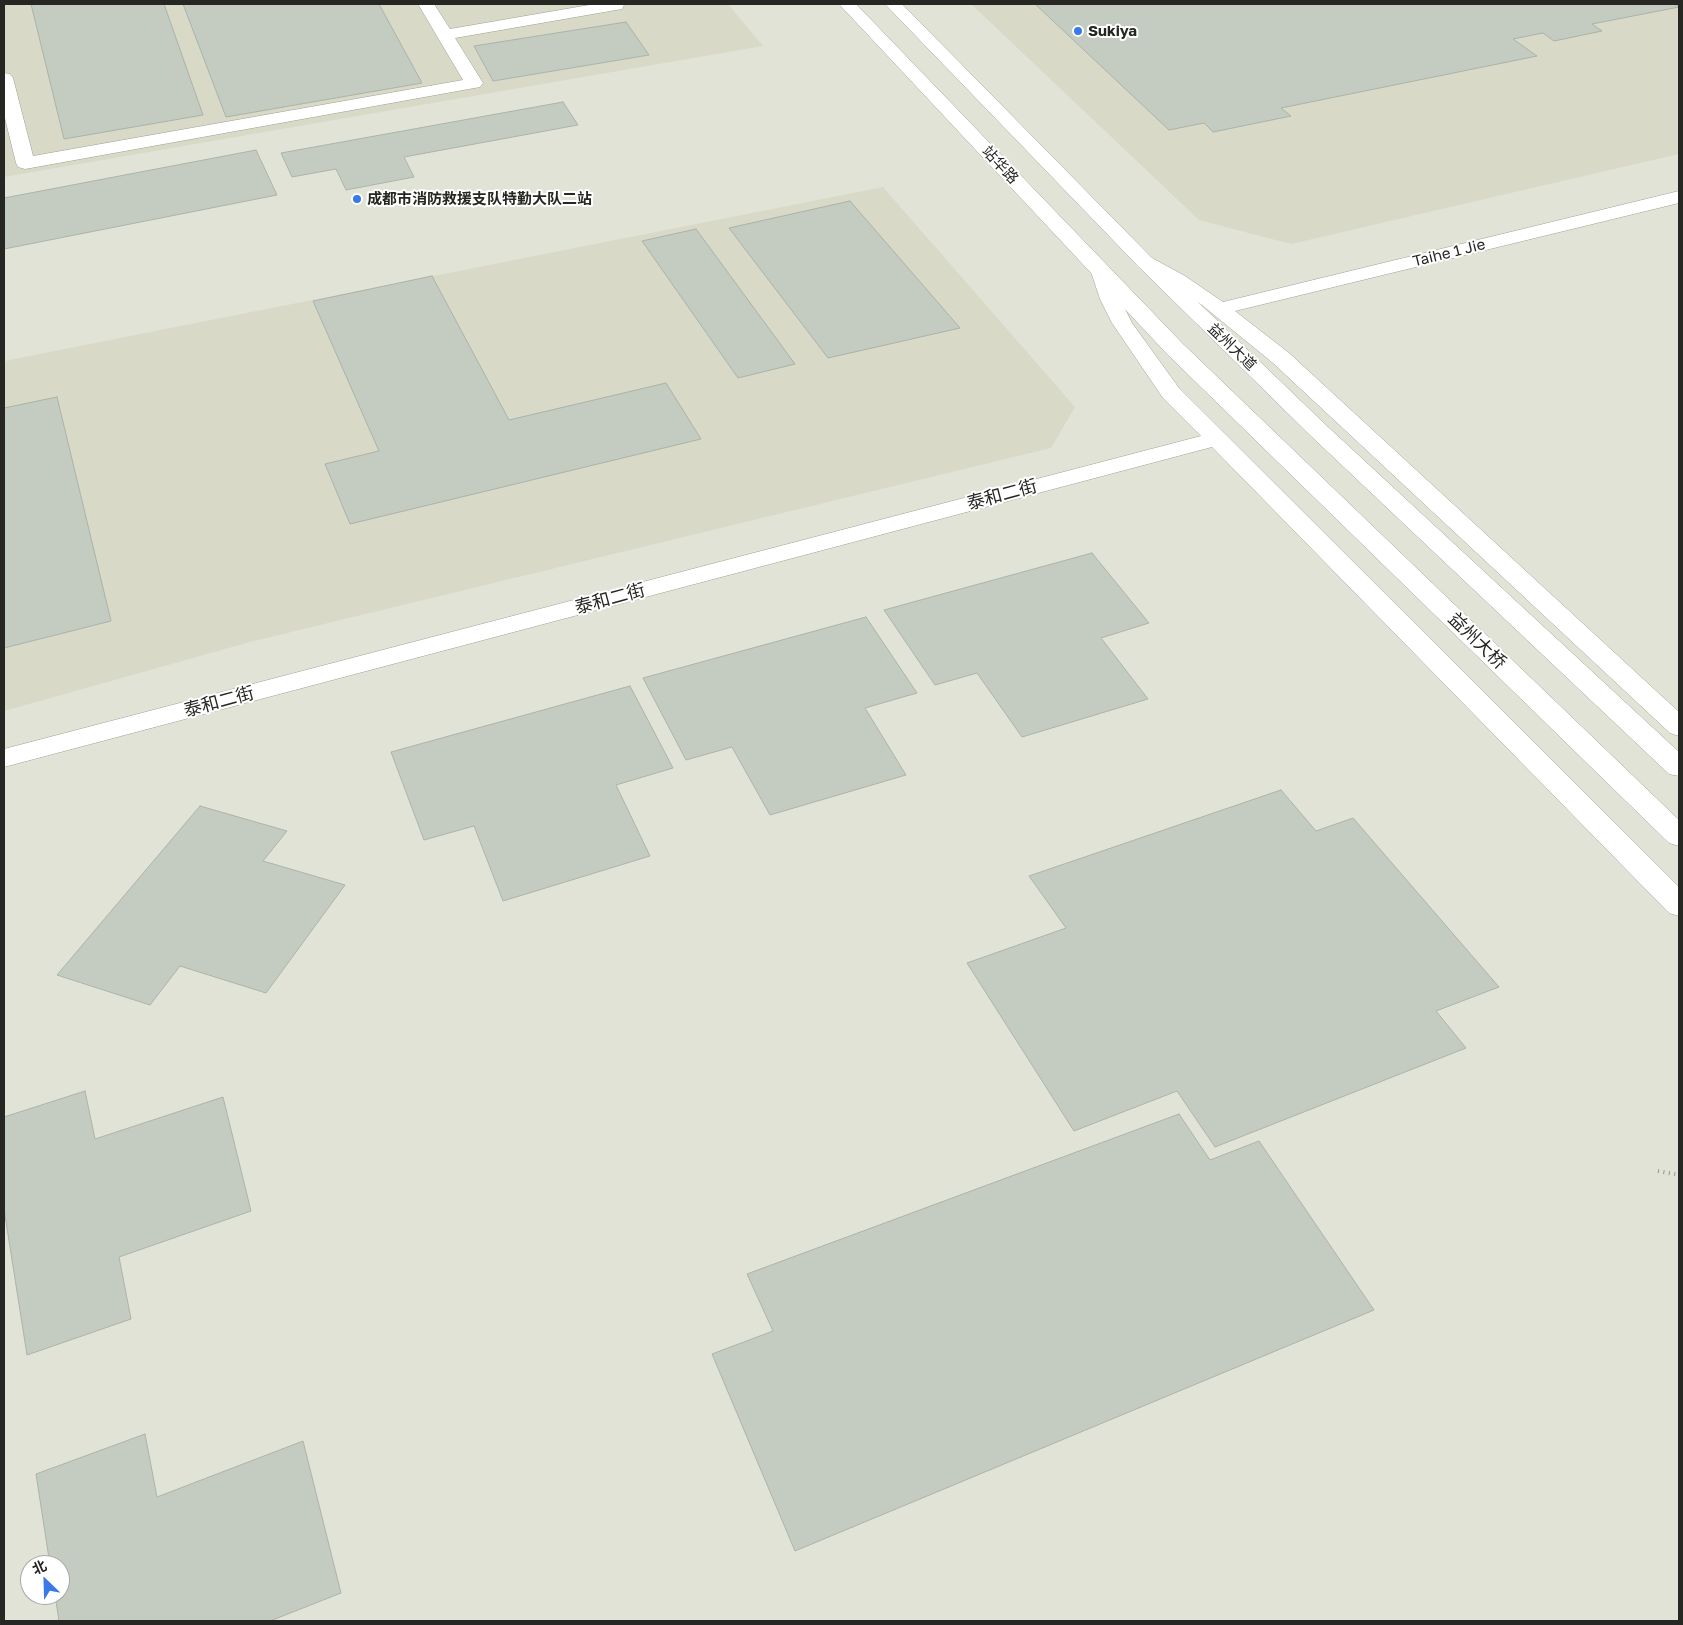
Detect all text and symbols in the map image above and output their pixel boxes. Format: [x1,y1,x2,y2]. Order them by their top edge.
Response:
place label: Sukiya [1088,22,1137,40]
marker: Sukiya [1072,25,1084,37]
street label: 站华路 [978,142,1022,188]
place label: 成都市消防救援支队特勤大队二站 [367,190,592,208]
marker: 成都市消防救援支队特勤大队二站 [351,193,363,205]
street label: Taihe 1 Jie [1411,235,1487,271]
street label: 益州大道 [1204,320,1260,374]
street label: 泰和二街 [964,475,1040,515]
street label: 泰和二街 [572,579,648,619]
street label: 益州大桥 [1444,608,1510,674]
street label: 泰和二街 [181,682,257,722]
north arrow [20,1555,70,1605]
text: 北 [29,1556,49,1577]

